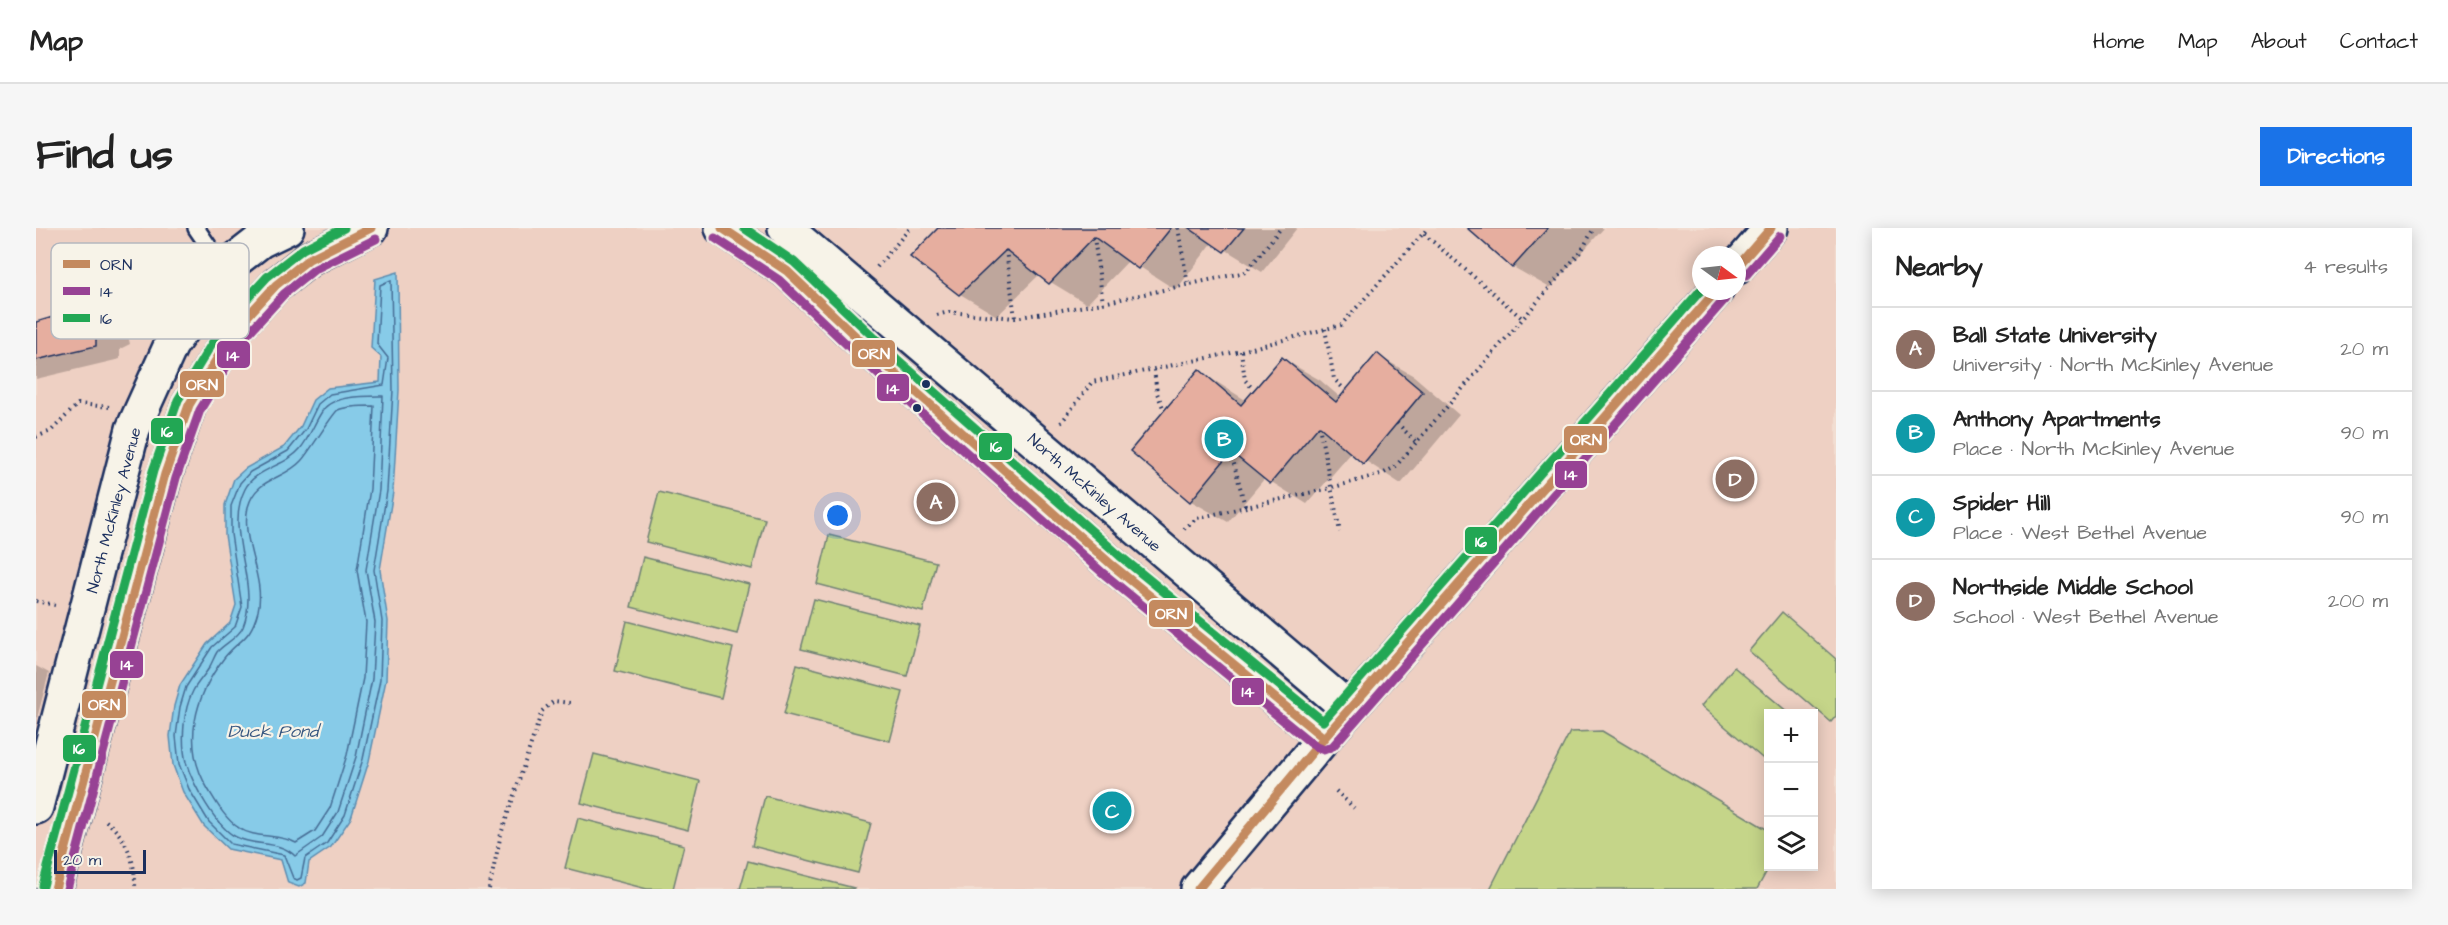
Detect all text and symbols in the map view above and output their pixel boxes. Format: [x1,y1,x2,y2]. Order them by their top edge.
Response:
text: Map [30,22,83,61]
text: Home [2093,27,2145,56]
text: Map [2178,27,2218,56]
text: About [2251,27,2307,56]
text: Contact [2340,27,2418,56]
text: Find us [36,127,173,185]
button: Directions [2260,127,2412,186]
legend [51,243,249,339]
north arrow [1692,246,1746,300]
text: Nearby [1896,249,1983,285]
text: 4 results [2303,253,2388,281]
text: ORN [100,254,132,276]
text: 14 [100,281,113,303]
text: 16 [100,308,112,330]
text: Ball State University [1953,320,2157,351]
text: A [1909,335,1922,363]
text: 20 m [2340,335,2388,363]
line badge: ORN [851,339,896,368]
line badge: 14 [216,340,251,369]
text: ORN [858,343,890,365]
text: 14 [227,345,240,367]
text: University · North McKinley Avenue [1953,351,2274,379]
line badge: ORN [179,370,225,398]
line badge: 14 [876,373,910,402]
text: ORN [186,374,218,396]
text: 14 [887,378,900,400]
unlabelled marker [920,378,932,390]
unlabelled marker [911,402,923,414]
text: Anthony Apartments [1953,404,2161,435]
pin: B [1204,416,1244,462]
line badge: 16 [150,417,184,445]
text: B [1908,419,1923,447]
text: 90 m [2340,419,2388,447]
text: 16 [161,421,173,443]
street label: North McKinley Avenue [81,425,148,596]
line badge: ORN [1563,425,1608,454]
street label: North McKinley Avenue [1022,429,1166,558]
text: ORN [1570,429,1602,451]
line badge: 16 [978,432,1013,461]
text: Place · North McKinley Avenue [1953,435,2234,463]
text: 16 [990,436,1002,458]
pin: D [1716,456,1754,502]
line badge: 14 [1554,460,1588,489]
text: 14 [1565,464,1578,486]
pin: A [916,480,956,524]
text: Spider Hill [1953,488,2050,519]
your location [823,501,852,530]
text: C [1908,503,1923,531]
text: 90 m [2340,503,2388,531]
text: Place · West Bethel Avenue [1953,519,2207,547]
line badge: 16 [1464,526,1498,555]
text: 16 [1475,531,1487,553]
text: Northside Middle School [1953,572,2193,603]
text: D [1909,587,1922,615]
text: 200 m [2328,587,2388,615]
line badge: ORN [1148,599,1194,628]
text: ORN [1155,603,1187,625]
text: School · West Bethel Avenue [1953,603,2219,631]
line badge: 14 [109,650,144,679]
text: 14 [121,654,134,676]
line badge: 14 [1231,677,1265,706]
text: 14 [1242,681,1255,703]
line badge: ORN [81,690,127,719]
text: ORN [88,694,120,716]
map controls [1764,709,1818,871]
button: + [1764,709,1818,763]
water label: Duck Pond [228,719,322,744]
line badge: 16 [62,734,97,763]
text: 16 [73,738,85,760]
button: − [1764,763,1818,817]
pin: C [1092,788,1132,834]
button: layers [1764,817,1818,871]
scale bar [54,847,146,874]
text: 20 m [63,849,101,871]

